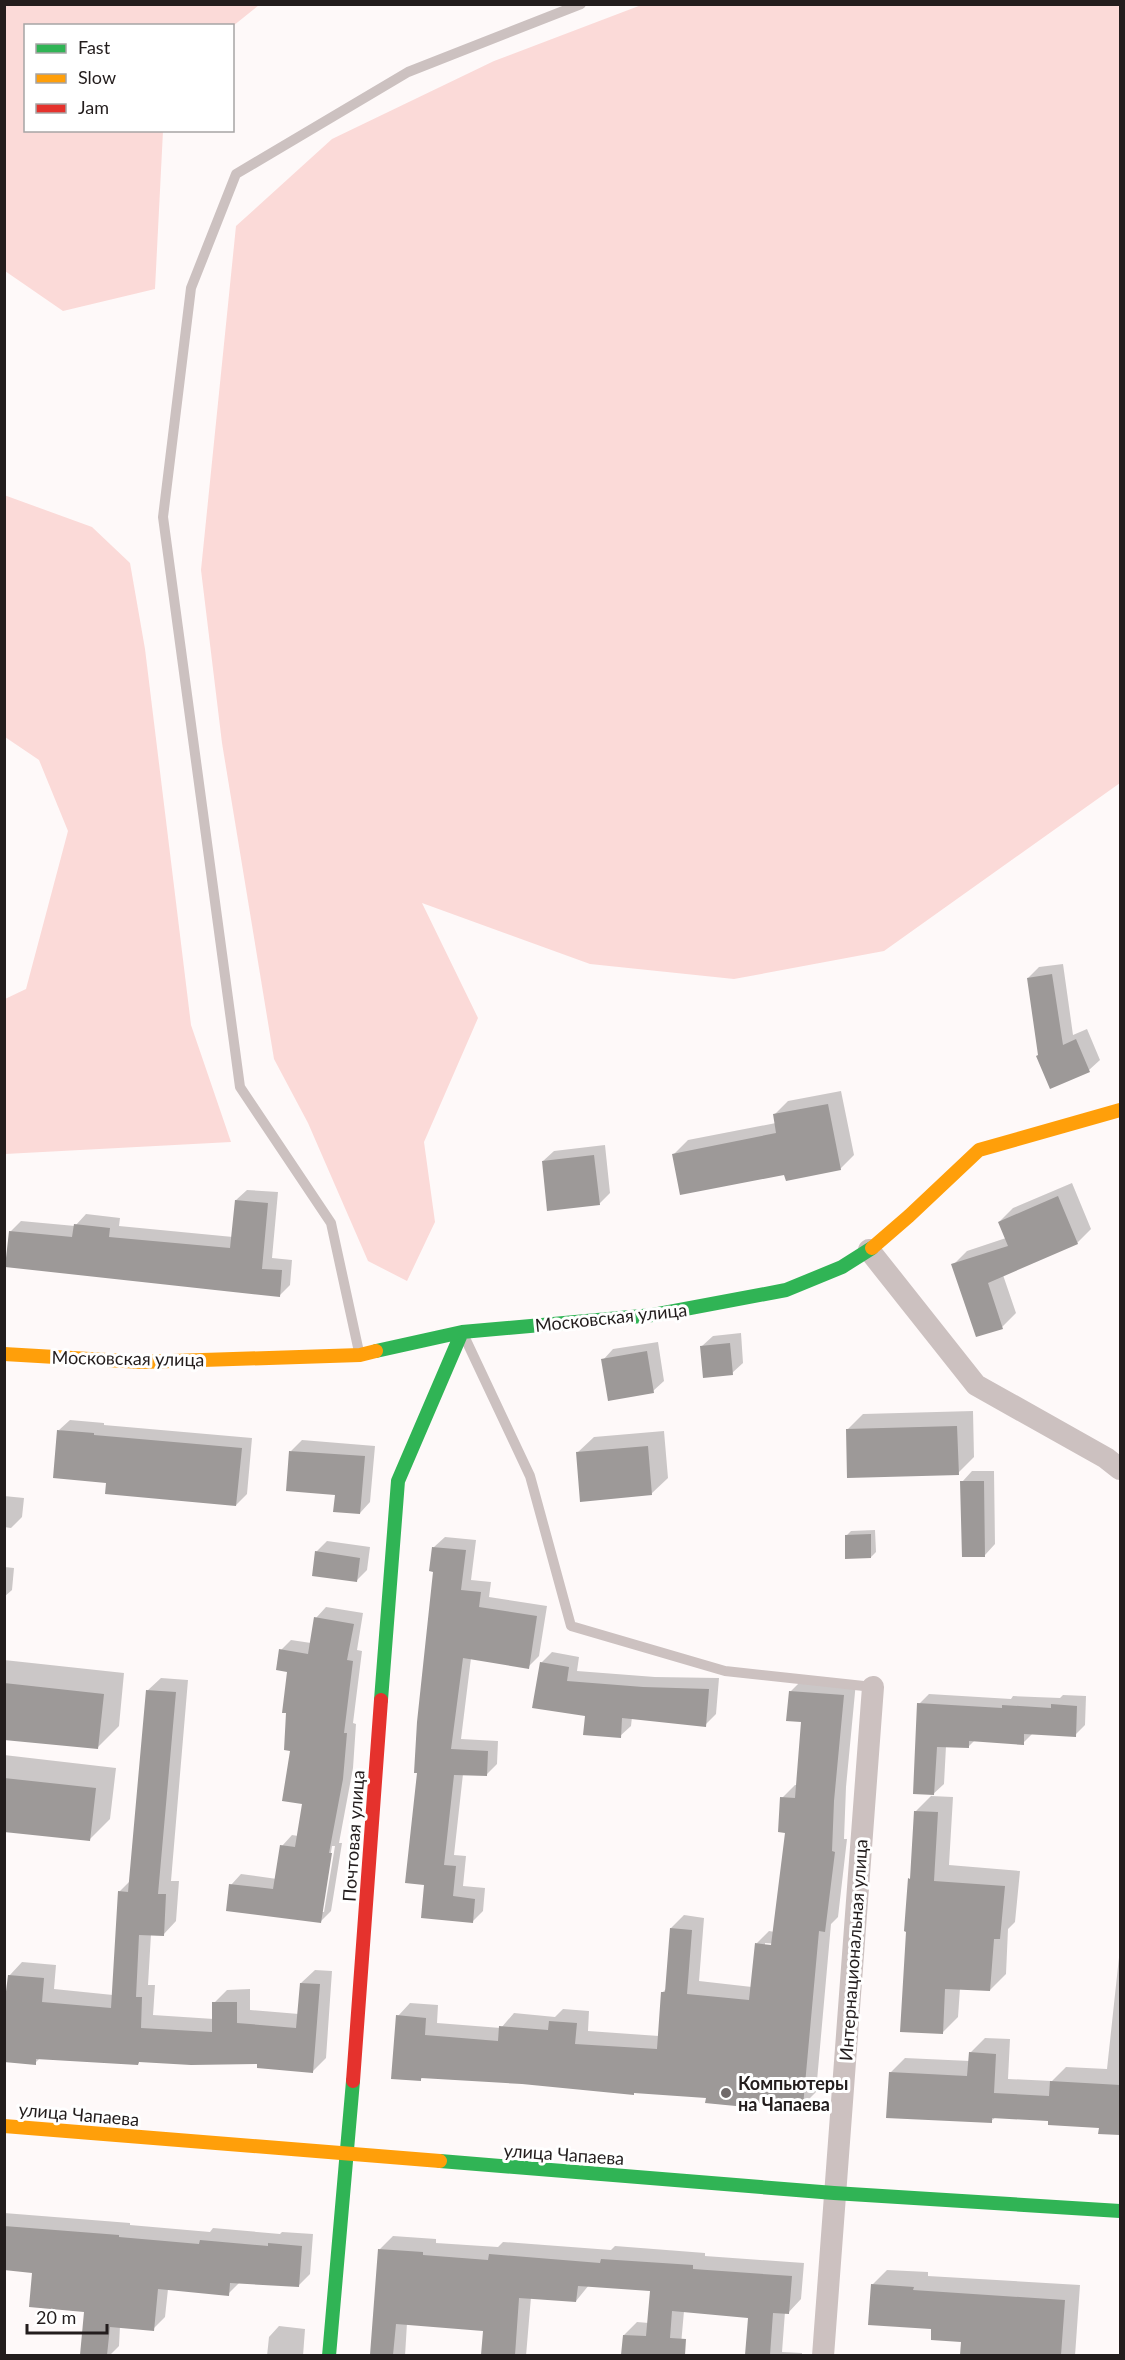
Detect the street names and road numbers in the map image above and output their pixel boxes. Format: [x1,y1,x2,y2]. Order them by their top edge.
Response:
street label: Московская улица [534,1298,688,1336]
street label: Московская улица [51,1346,205,1370]
street label: Почтовая улица [337,1769,369,1903]
street label: Интернациональная улица [834,1838,872,2062]
street label: улица Чапаева [18,2098,140,2130]
street label: улица Чапаева [503,2139,625,2169]

